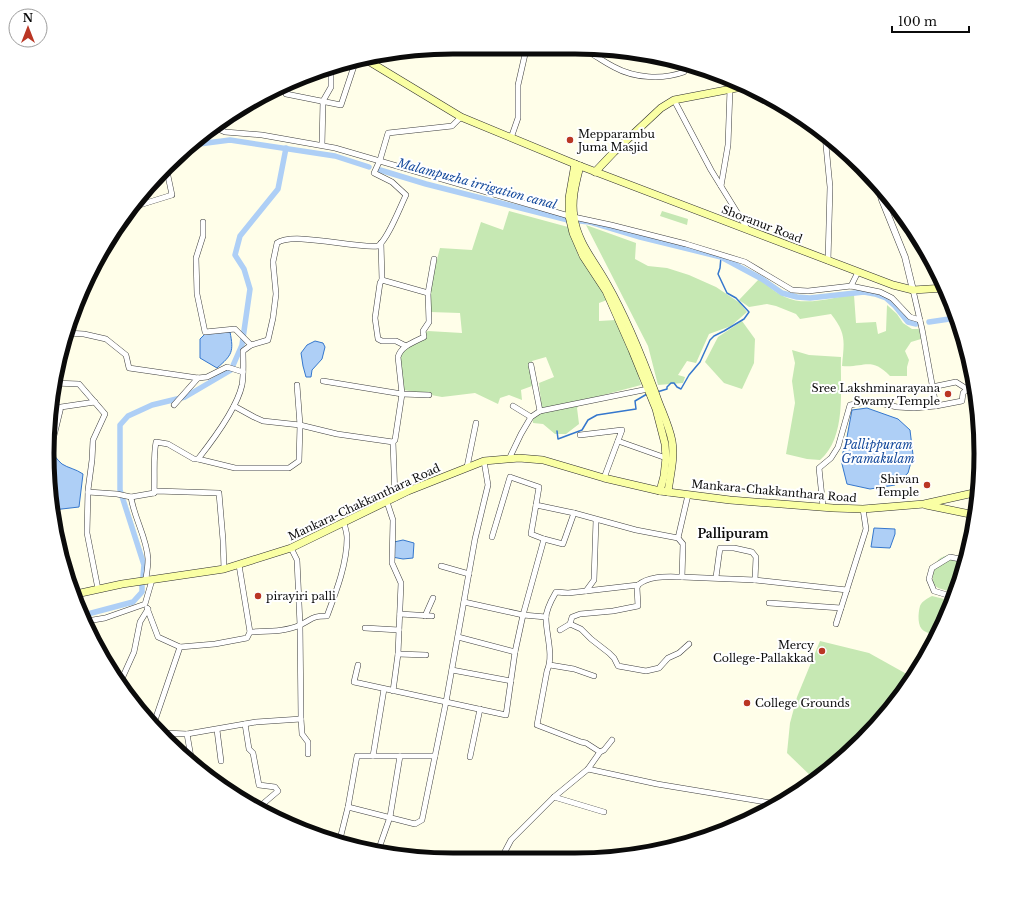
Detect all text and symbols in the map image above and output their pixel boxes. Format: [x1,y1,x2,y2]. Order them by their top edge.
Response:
north arrow [8,8,48,48]
scale bar [892,8,969,34]
text: N [23,11,34,25]
text: 100 m [898,14,937,29]
place label: Mepparambu Juma Masjid [576,127,655,154]
marker: Mepparambu Juma Masjid [565,135,575,145]
water label: Malampuzha irrigation canal [395,155,559,212]
street label: Shoranur Road [720,202,805,246]
place label: Sree Lakshminarayana Swamy Temple [812,381,941,408]
marker: Sree Lakshminarayana Swamy Temple [943,389,953,399]
water label: Pallippuram Gramakulam [841,437,915,466]
street label: Mankara-Chakkanthara Road [286,460,443,543]
place label: Shivan Temple [876,472,919,499]
street label: Mankara-Chakkanthara Road [691,477,858,505]
marker: Shivan Temple [922,480,932,490]
district label: Pallipuram [697,526,769,541]
place label: pirayiri palli [266,589,336,603]
marker: pirayiri palli [253,591,263,601]
place label: Mercy College-Pallakkad [713,638,815,665]
marker: Mercy College-Pallakkad [817,646,827,656]
place label: College Grounds [755,696,850,710]
marker: College Grounds [742,698,752,708]

